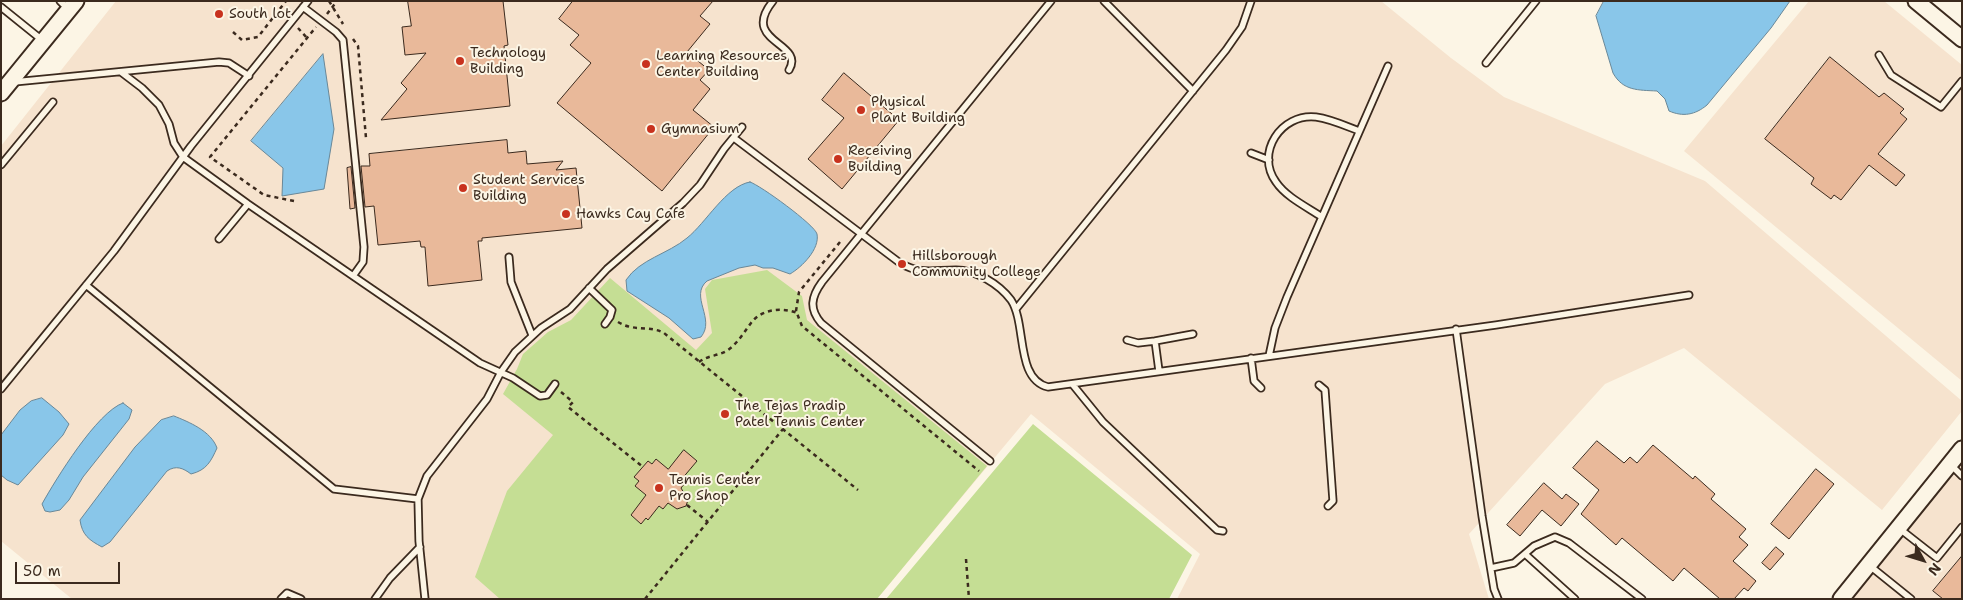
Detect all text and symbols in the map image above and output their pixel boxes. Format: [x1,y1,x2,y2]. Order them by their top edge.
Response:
place label: South lot [229,6,291,22]
marker: South lot [213,8,225,20]
place label: Technology Building [470,45,546,78]
place label: Learning Resources Center Building [656,48,787,80]
marker: Technology Building [454,55,466,67]
marker: Learning Resources Center Building [640,58,652,70]
place label: Physical Plant Building [871,94,965,126]
marker: Physical Plant Building [855,104,867,116]
place label: Gymnasium [661,121,739,137]
marker: Gymnasium [645,123,657,135]
place label: Receiving Building [848,143,912,176]
marker: Receiving Building [832,153,844,165]
place label: Student Services Building [473,172,585,204]
marker: Student Services Building [457,182,469,194]
place label: Hawks Cay Cafe [576,206,685,222]
marker: Hawks Cay Cafe [560,208,572,220]
place label: Hillsborough Community College [912,248,1041,280]
marker: Hillsborough Community College [896,258,908,270]
place label: The Tejas Pradip Patel Tennis Center [735,398,865,431]
marker: The Tejas Pradip Patel Tennis Center [719,408,731,420]
place label: Tennis Center Pro Shop [669,472,761,504]
marker: Tennis Center Pro Shop [653,482,665,494]
north arrow [1898,535,1948,585]
scale bar [18,552,122,584]
text: N [1924,559,1945,579]
text: 50 m [23,561,61,581]

